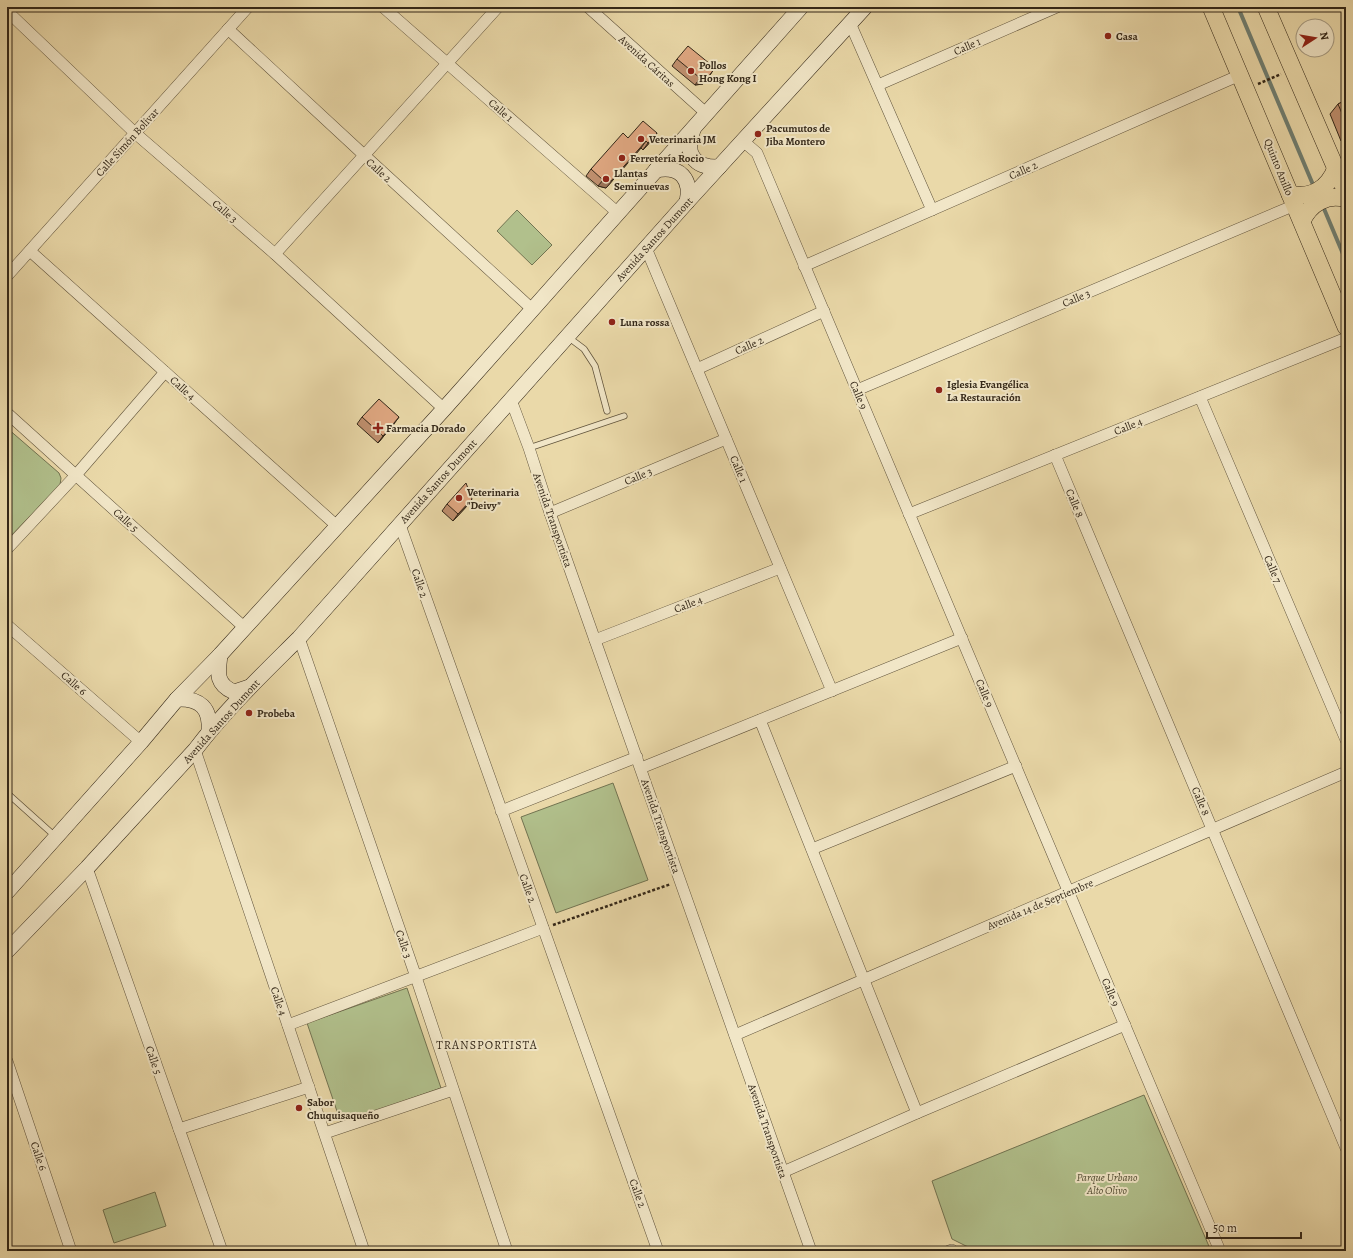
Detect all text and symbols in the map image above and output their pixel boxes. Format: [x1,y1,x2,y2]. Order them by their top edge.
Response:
north arrow [1295,18,1335,58]
place label: Casa [1116,29,1139,44]
street label: Avenida Cáritas [615,31,678,91]
marker: Casa [1103,31,1113,41]
text: N [1316,31,1332,42]
street label: Calle 1 [951,34,983,59]
place label: Pollos Hong Kong I [699,58,757,86]
marker: Pollos Hong Kong I [686,66,696,76]
street label: Calle 1 [485,95,516,125]
street label: Calle Simón Bolívar [92,105,162,180]
place label: Pacumutos de Jiba Montero [766,121,830,149]
marker: Pacumutos de Jiba Montero [753,129,763,139]
place label: Veterinaria JM [648,132,716,147]
marker: Veterinaria JM [636,134,646,144]
street label: Quinto Anillo [1260,136,1297,198]
place label: Ferretería Rocio [630,151,704,166]
marker: Ferretería Rocio [617,153,627,163]
street label: Calle 2 [363,155,395,186]
street label: Calle 2 [1007,158,1040,183]
place label: Llantas Seminuevas [614,166,670,194]
marker: Llantas Seminuevas [601,174,611,184]
street label: Avenida Santos Dumont [612,194,697,285]
street label: Calle 3 [209,196,241,227]
street label: Calle 3 [1060,286,1093,311]
place label: Luna rossa [620,315,670,330]
marker: Luna rossa [607,317,617,327]
street label: Calle 2 [733,333,766,358]
street label: Calle 4 [167,373,199,404]
place label: Iglesia Evangélica La Restauración [947,377,1030,405]
street label: Calle 9 [846,379,871,412]
marker: Iglesia Evangélica La Restauración [934,385,944,395]
street label: Calle 4 [1112,414,1145,439]
place label: Farmacia Dorado [386,421,466,436]
marker: Farmacia Dorado [373,423,383,433]
street label: Avenida Santos Dumont [396,436,481,527]
street label: Calle 1 [726,453,751,485]
street label: Calle 3 [622,464,655,489]
street label: Avenida Transportista [529,470,576,570]
place label: Veterinaria "Deivy" [466,485,520,513]
street label: Calle 8 [1062,487,1087,520]
marker: Veterinaria "Deivy" [454,493,464,503]
street label: Calle 5 [110,505,142,536]
street label: Calle 7 [1260,553,1285,586]
street label: Calle 2 [408,567,431,600]
street label: Calle 4 [672,592,705,617]
street label: Calle 6 [58,668,90,699]
street label: Avenida Santos Dumont [179,676,264,767]
street label: Calle 9 [972,677,997,710]
place label: Probeba [257,706,296,721]
marker: Probeba [244,708,254,718]
street label: Avenida Transportista [637,776,684,876]
street label: Calle 8 [1188,785,1213,818]
street label: Calle 2 [515,872,540,905]
street label: Avenida 14 de Septiembre [984,875,1096,934]
street label: Calle 3 [392,928,415,960]
street label: Calle 9 [1098,976,1123,1009]
street label: Calle 4 [267,985,290,1018]
district label: TRANSPORTISTA [436,1037,538,1053]
street label: Calle 5 [142,1044,165,1077]
street label: Avenida Transportista [744,1081,791,1181]
place label: Sabor Chuquisaqueño [307,1095,380,1123]
marker: Sabor Chuquisaqueño [294,1103,304,1113]
street label: Calle 6 [27,1140,50,1173]
park label: Parque Urbano Alto Olivo [1077,1170,1138,1198]
street label: Calle 2 [625,1177,650,1210]
scale bar [1207,1214,1301,1240]
text: 50 m [1213,1220,1237,1236]

